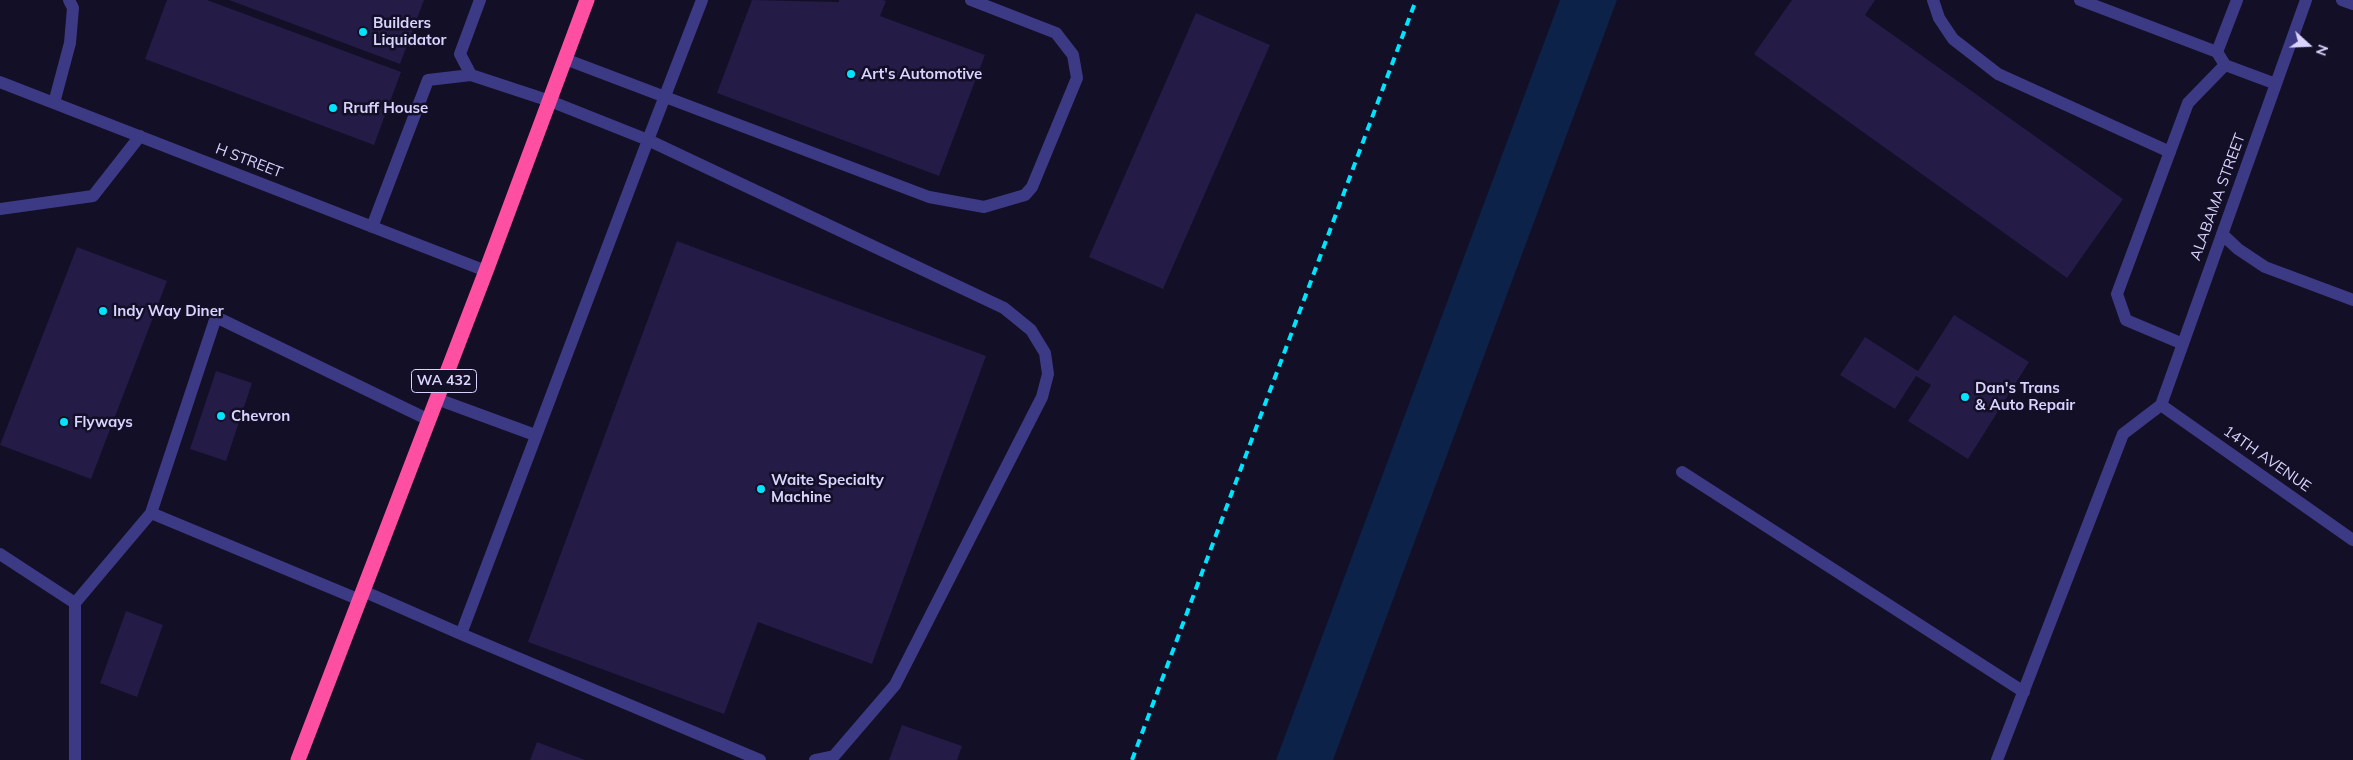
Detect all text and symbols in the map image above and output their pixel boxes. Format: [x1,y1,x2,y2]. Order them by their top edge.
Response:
place label: Builders Liquidator [373,14,446,49]
north arrow [2283,20,2333,70]
marker: Builders Liquidator [357,26,369,38]
text: N [2312,42,2332,58]
place label: Art's Automotive [861,65,982,83]
marker: Art's Automotive [845,68,857,80]
place label: Rruff House [343,99,428,117]
marker: Rruff House [327,102,339,114]
street label: ALABAMA STREET [2187,131,2249,263]
street label: H STREET [213,140,285,182]
place label: Indy Way Diner [113,302,224,320]
marker: Indy Way Diner [97,305,109,317]
road number: WA 432 [412,370,476,392]
place label: Dan's Trans & Auto Repair [1975,379,2075,414]
marker: Dan's Trans & Auto Repair [1959,391,1971,403]
place label: Chevron [231,407,290,425]
marker: Chevron [215,410,227,422]
place label: Flyways [74,413,133,431]
marker: Flyways [58,416,70,428]
street label: 14TH AVENUE [2220,422,2314,496]
place label: Waite Specialty Machine [771,471,884,506]
marker: Waite Specialty Machine [755,483,767,495]

